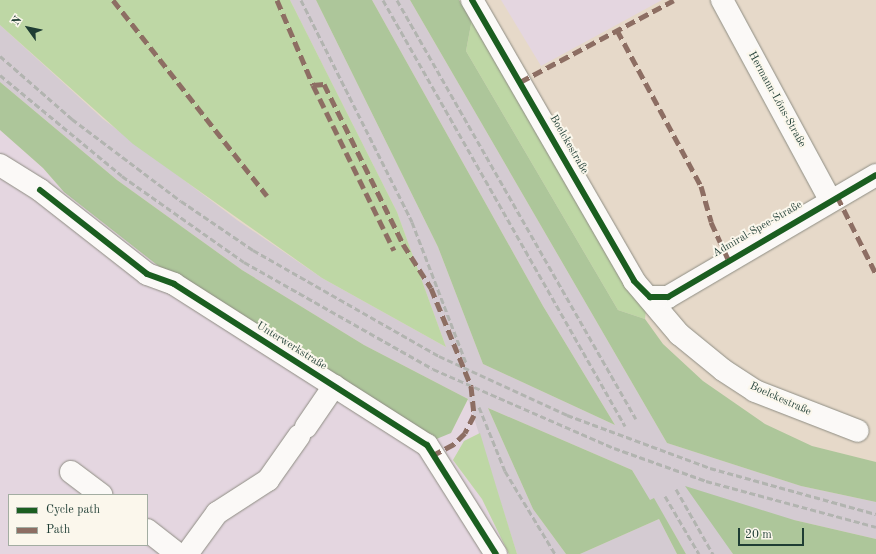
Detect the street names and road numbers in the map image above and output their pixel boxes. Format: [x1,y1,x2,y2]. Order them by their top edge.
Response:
street label: Hermann-Löns-Straße [744,50,808,150]
street label: Boelckestraße [546,113,590,177]
street label: Admiral-Spee-Straße [711,199,805,261]
street label: Unterwerkstraße [253,320,329,374]
street label: Boelckestraße [747,381,813,419]

